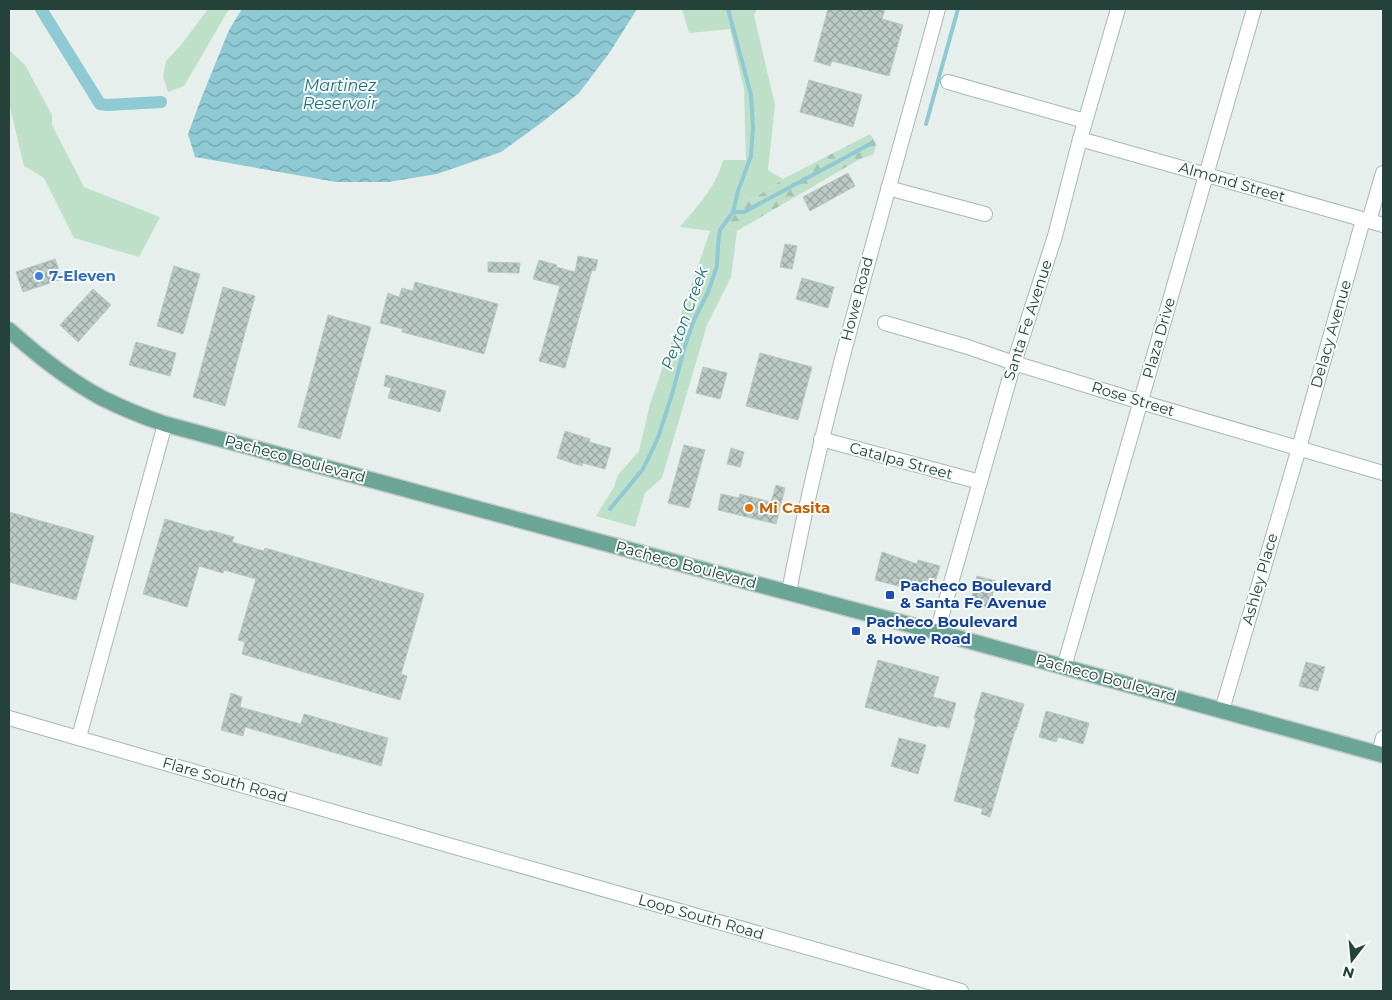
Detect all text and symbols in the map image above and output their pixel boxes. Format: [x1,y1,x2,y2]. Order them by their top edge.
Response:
water label: Martinez Reservoir [303,76,378,113]
street label: Almond Street [1177,157,1287,206]
street label: Howe Road [836,255,877,343]
street label: Santa Fe Avenue [999,257,1056,383]
water label: Peyton Creek [657,263,712,372]
place label: 7-Eleven [49,266,116,285]
marker: 7-Eleven [33,270,45,282]
street label: Delacy Avenue [1306,278,1355,390]
street label: Plaza Drive [1138,295,1179,381]
street label: Rose Street [1089,377,1177,420]
street label: Pacheco Boulevard [223,431,368,486]
street label: Catalpa Street [847,438,955,483]
place label: Mi Casita [759,498,830,517]
marker: Mi Casita [743,502,755,514]
street label: Ashley Place [1237,531,1282,627]
street label: Pacheco Boulevard [614,537,759,592]
place label: Pacheco Boulevard & Santa Fe Avenue [900,576,1052,612]
marker: Pacheco Boulevard & Santa Fe Avenue [884,589,896,601]
place label: Pacheco Boulevard & Howe Road [866,612,1018,648]
marker: Pacheco Boulevard & Howe Road [850,625,862,637]
street label: Pacheco Boulevard [1034,650,1179,705]
street label: Flare South Road [160,753,290,806]
street label: Loop South Road [636,890,766,944]
north arrow [1327,935,1377,985]
text: N [1340,962,1356,983]

